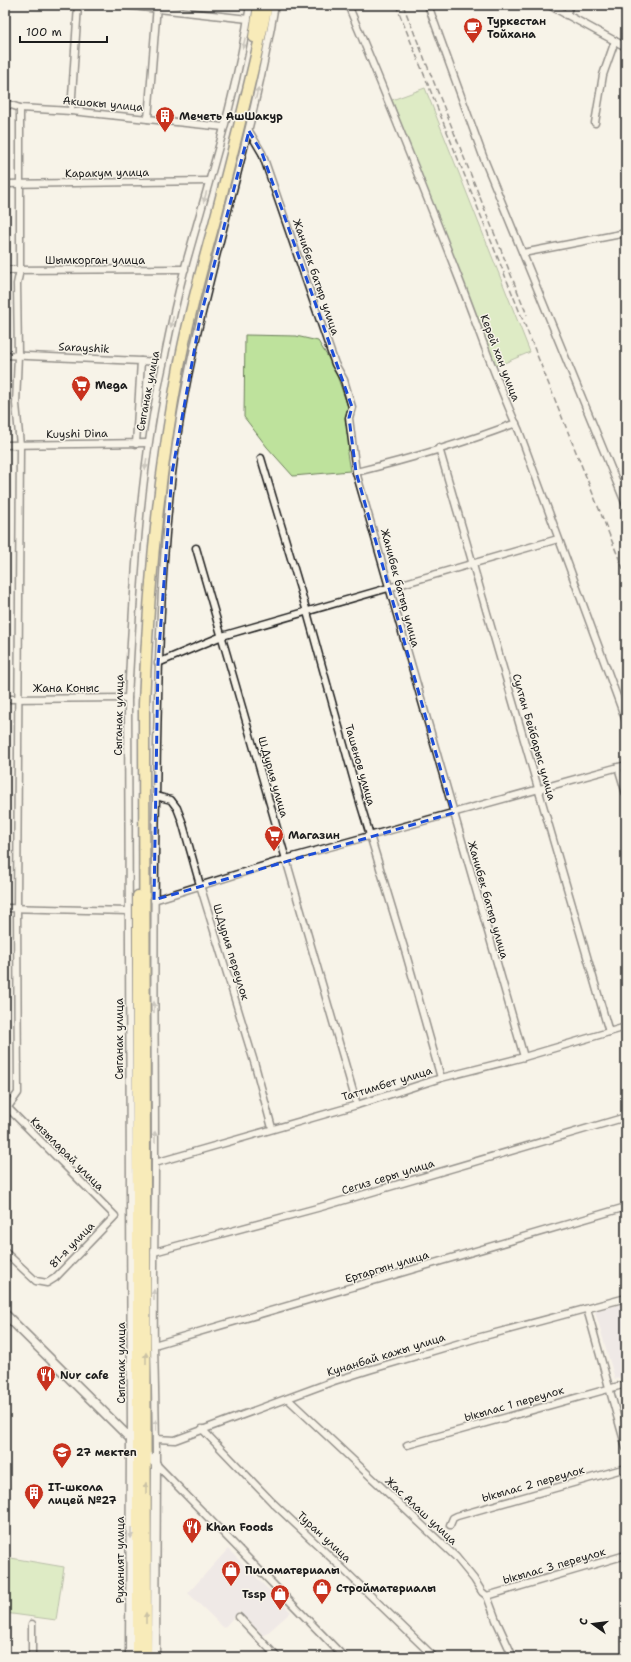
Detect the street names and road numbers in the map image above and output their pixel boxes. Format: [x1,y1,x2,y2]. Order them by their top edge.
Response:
street label: Акшокы улица [62,93,144,115]
street label: Каракум улица [65,165,149,181]
street label: Жанибек батыр улица [289,217,343,337]
street label: Шымкорган улица [45,253,145,268]
street label: Керей хан улица [477,312,524,404]
street label: Sarayshik [58,339,110,357]
street label: Сыганак улица [133,349,163,433]
street label: Kuyshi Dina [46,426,108,442]
street label: Жанибек батыр улица [377,527,423,649]
street label: Султан Бейбарыс улица [509,672,559,802]
street label: Сыганак улица [111,674,127,756]
street label: Жана Коныс [33,681,100,696]
street label: Ташенов улица [341,723,379,808]
street label: Ш.Дурия улица [254,735,292,819]
street label: Жанибек батыр улица [464,839,512,961]
street label: Ш.Дурия переулок [209,902,253,1002]
street label: Сыганак улица [112,998,127,1080]
street label: Таттимбет улица [340,1063,434,1105]
street label: Кызыларай улица [27,1114,107,1194]
street label: Сегиз серы улица [340,1156,436,1198]
street label: 81-я улица [46,1218,98,1271]
street label: Ертаргын улица [343,1247,431,1287]
street label: Сыганак улица [114,1322,129,1404]
street label: Кунанбай кажы улица [325,1330,447,1380]
street label: Ыкылас 1 переулок [462,1383,566,1425]
street label: Ыкылас 2 переулок [480,1462,586,1506]
street label: Жас Алаш улица [382,1474,460,1548]
street label: Туран улица [294,1508,354,1566]
street label: Руханият улица [113,1516,128,1604]
street label: Ыкылас 3 переулок [501,1544,607,1588]

